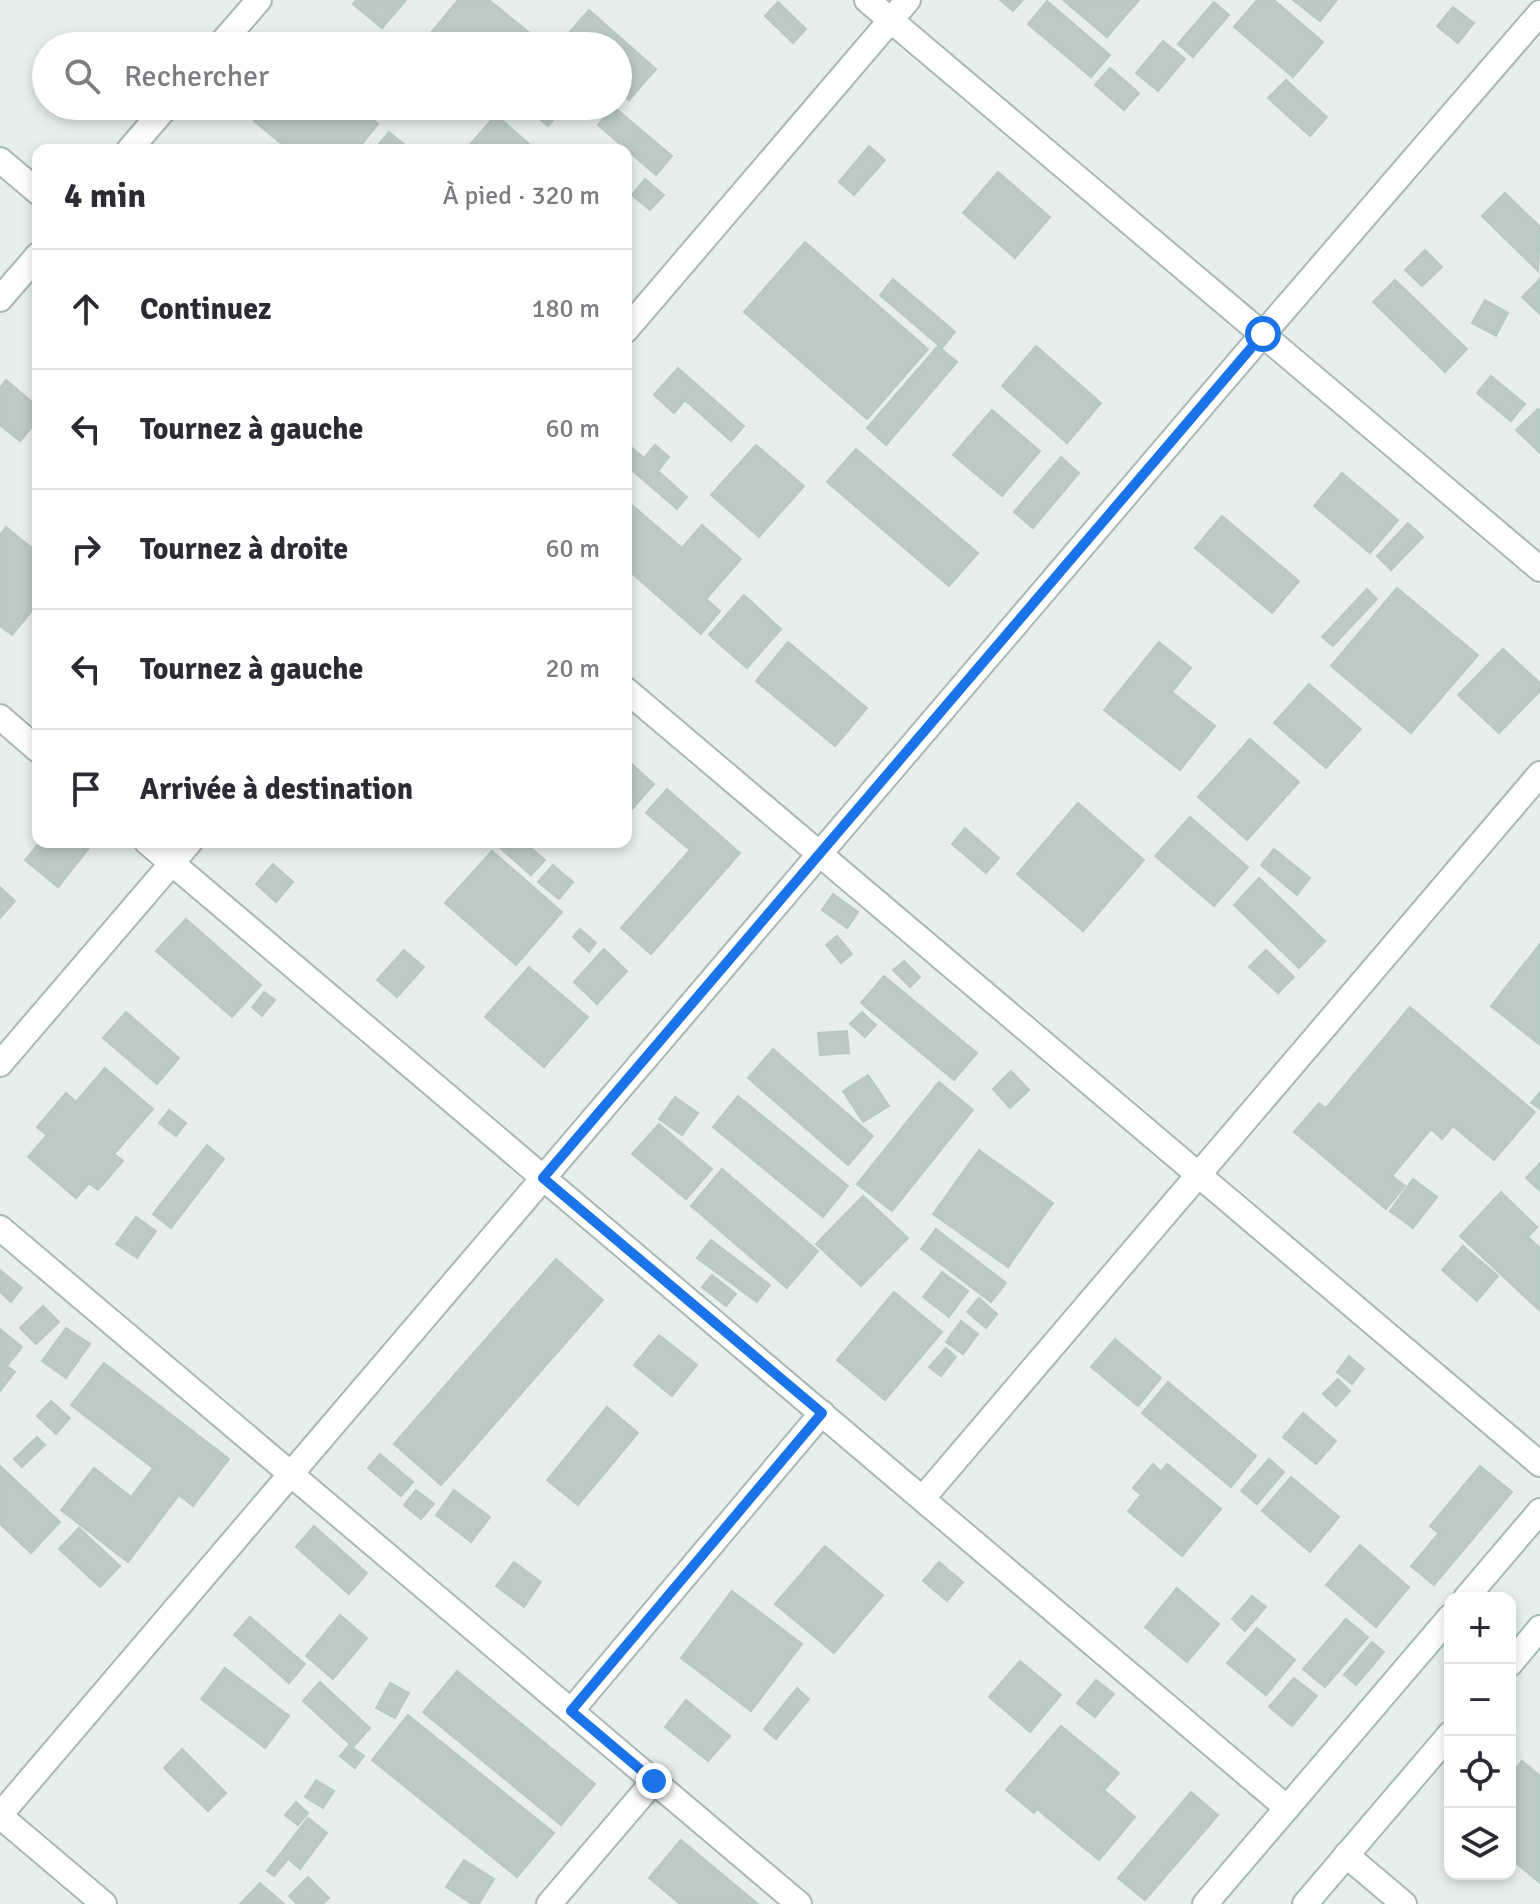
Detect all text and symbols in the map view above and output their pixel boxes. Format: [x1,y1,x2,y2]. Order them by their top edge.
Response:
search box [32,32,632,120]
icon: search [60,54,104,98]
text: Rechercher [124,58,269,95]
text: 4 min [64,175,146,217]
text: À pied · 320 m [443,180,600,212]
icon: ahead [64,287,108,331]
text: Continuez [140,291,272,328]
text: 180 m [531,293,600,325]
route start [1245,316,1281,352]
icon: left [64,407,108,451]
text: Tournez à gauche [140,411,363,448]
text: 60 m [545,413,600,445]
icon: right [64,527,108,571]
text: Tournez à droite [140,531,348,568]
text: 60 m [545,533,600,565]
icon: left [64,647,108,691]
text: Tournez à gauche [140,651,363,688]
text: 20 m [545,653,600,685]
icon: arrive [64,767,108,811]
text: Arrivée à destination [140,771,413,808]
map controls [1444,1592,1516,1880]
button: + [1444,1592,1516,1664]
button: − [1444,1664,1516,1736]
button: locate [1444,1736,1516,1808]
route end [636,1763,672,1799]
button: layers [1444,1808,1516,1880]

